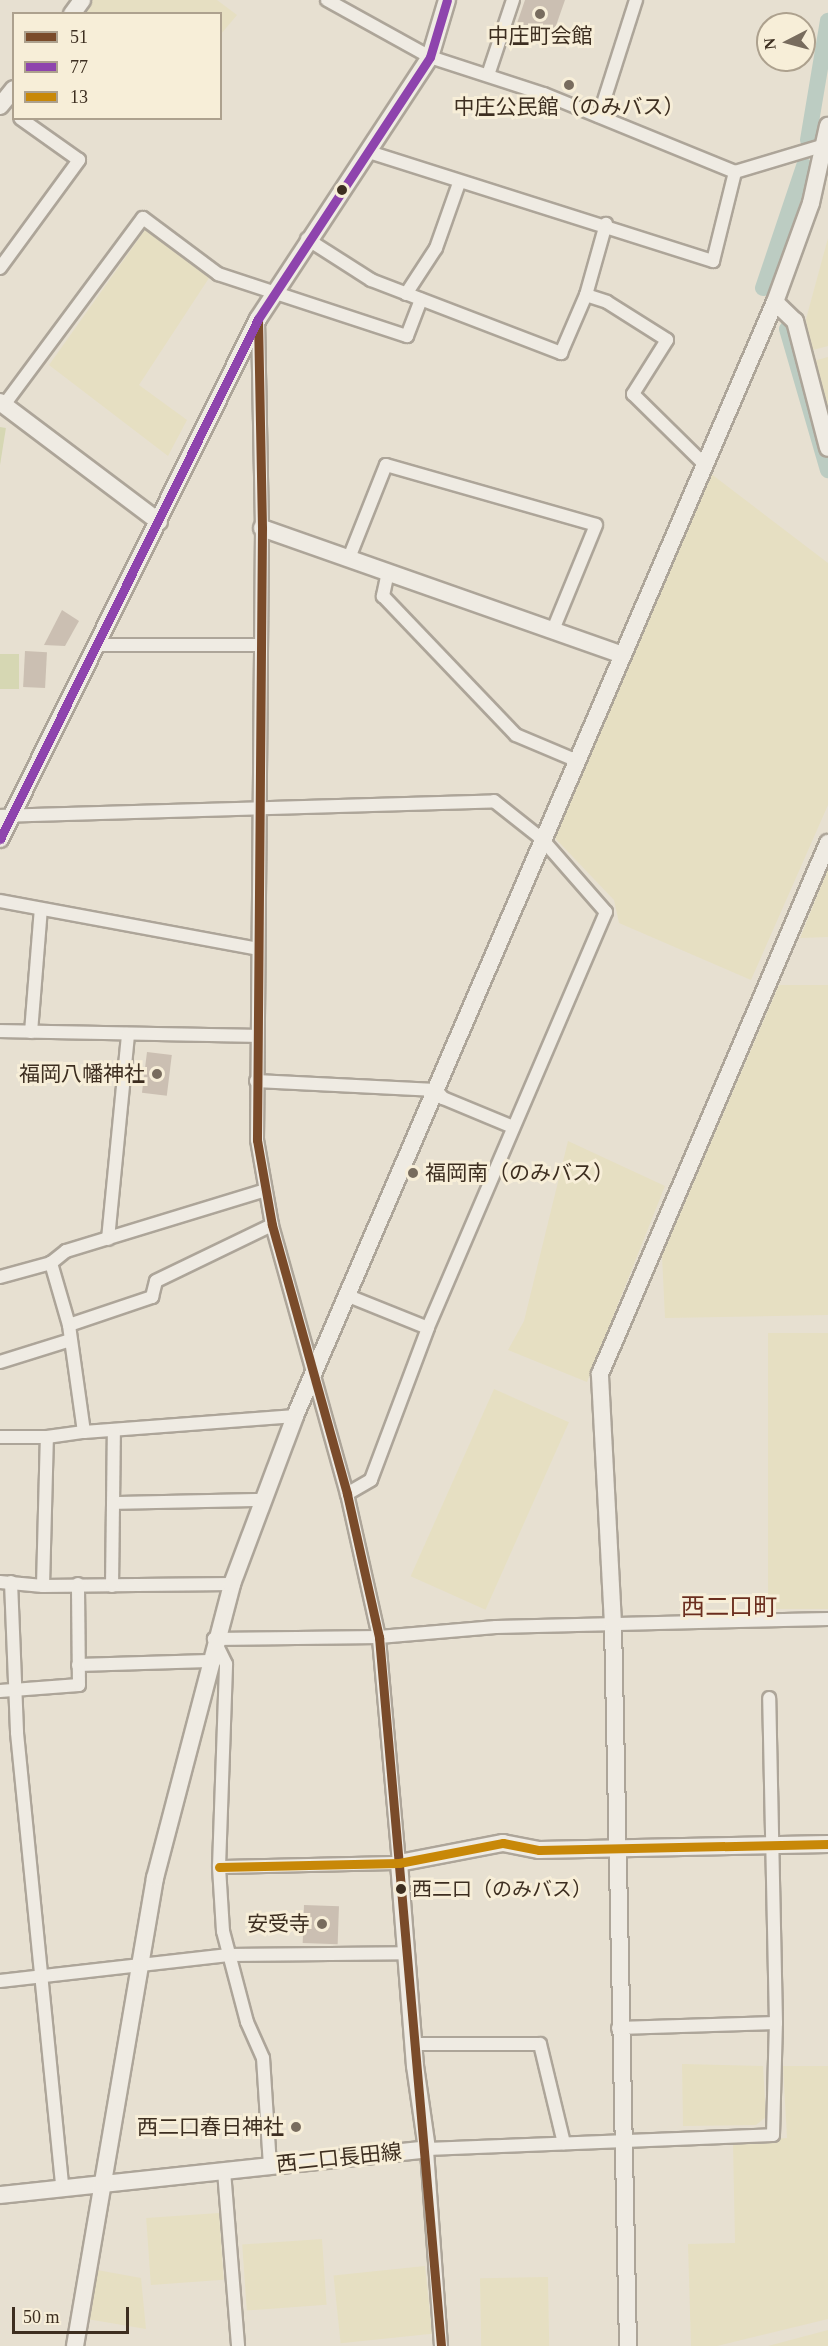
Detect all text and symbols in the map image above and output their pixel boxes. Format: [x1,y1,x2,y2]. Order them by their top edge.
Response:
marker: 中庄町会館 [533,7,547,21]
legend [12,12,222,120]
north arrow [756,12,816,72]
place label: 中庄町会館 [488,23,592,49]
text: 51 [70,27,88,47]
text: N [761,37,779,50]
text: 77 [70,57,88,77]
marker: 中庄公民館（のみバス） [562,78,576,92]
text: 13 [70,87,88,107]
place label: 中庄公民館（のみバス） [454,94,684,120]
unlabelled marker [336,184,348,196]
place label: 福岡八幡神社 [19,1061,145,1087]
marker: 福岡八幡神社 [150,1067,164,1081]
place label: 福岡南（のみバス） [425,1160,614,1186]
marker: 福岡南（のみバス） [406,1166,420,1180]
district label: 西二口町 [681,1594,777,1622]
place label: 西二口（のみバス） [412,1877,592,1901]
marker: 西二口（のみバス） [395,1883,407,1895]
place label: 安受寺 [247,1911,310,1937]
marker: 安受寺 [315,1917,329,1931]
place label: 西二口春日神社 [137,2114,284,2140]
marker: 西二口春日神社 [289,2120,303,2134]
street label: 西二口長田線 [275,2139,403,2177]
scale bar [15,2295,132,2333]
text: 50 m [23,2307,60,2327]

